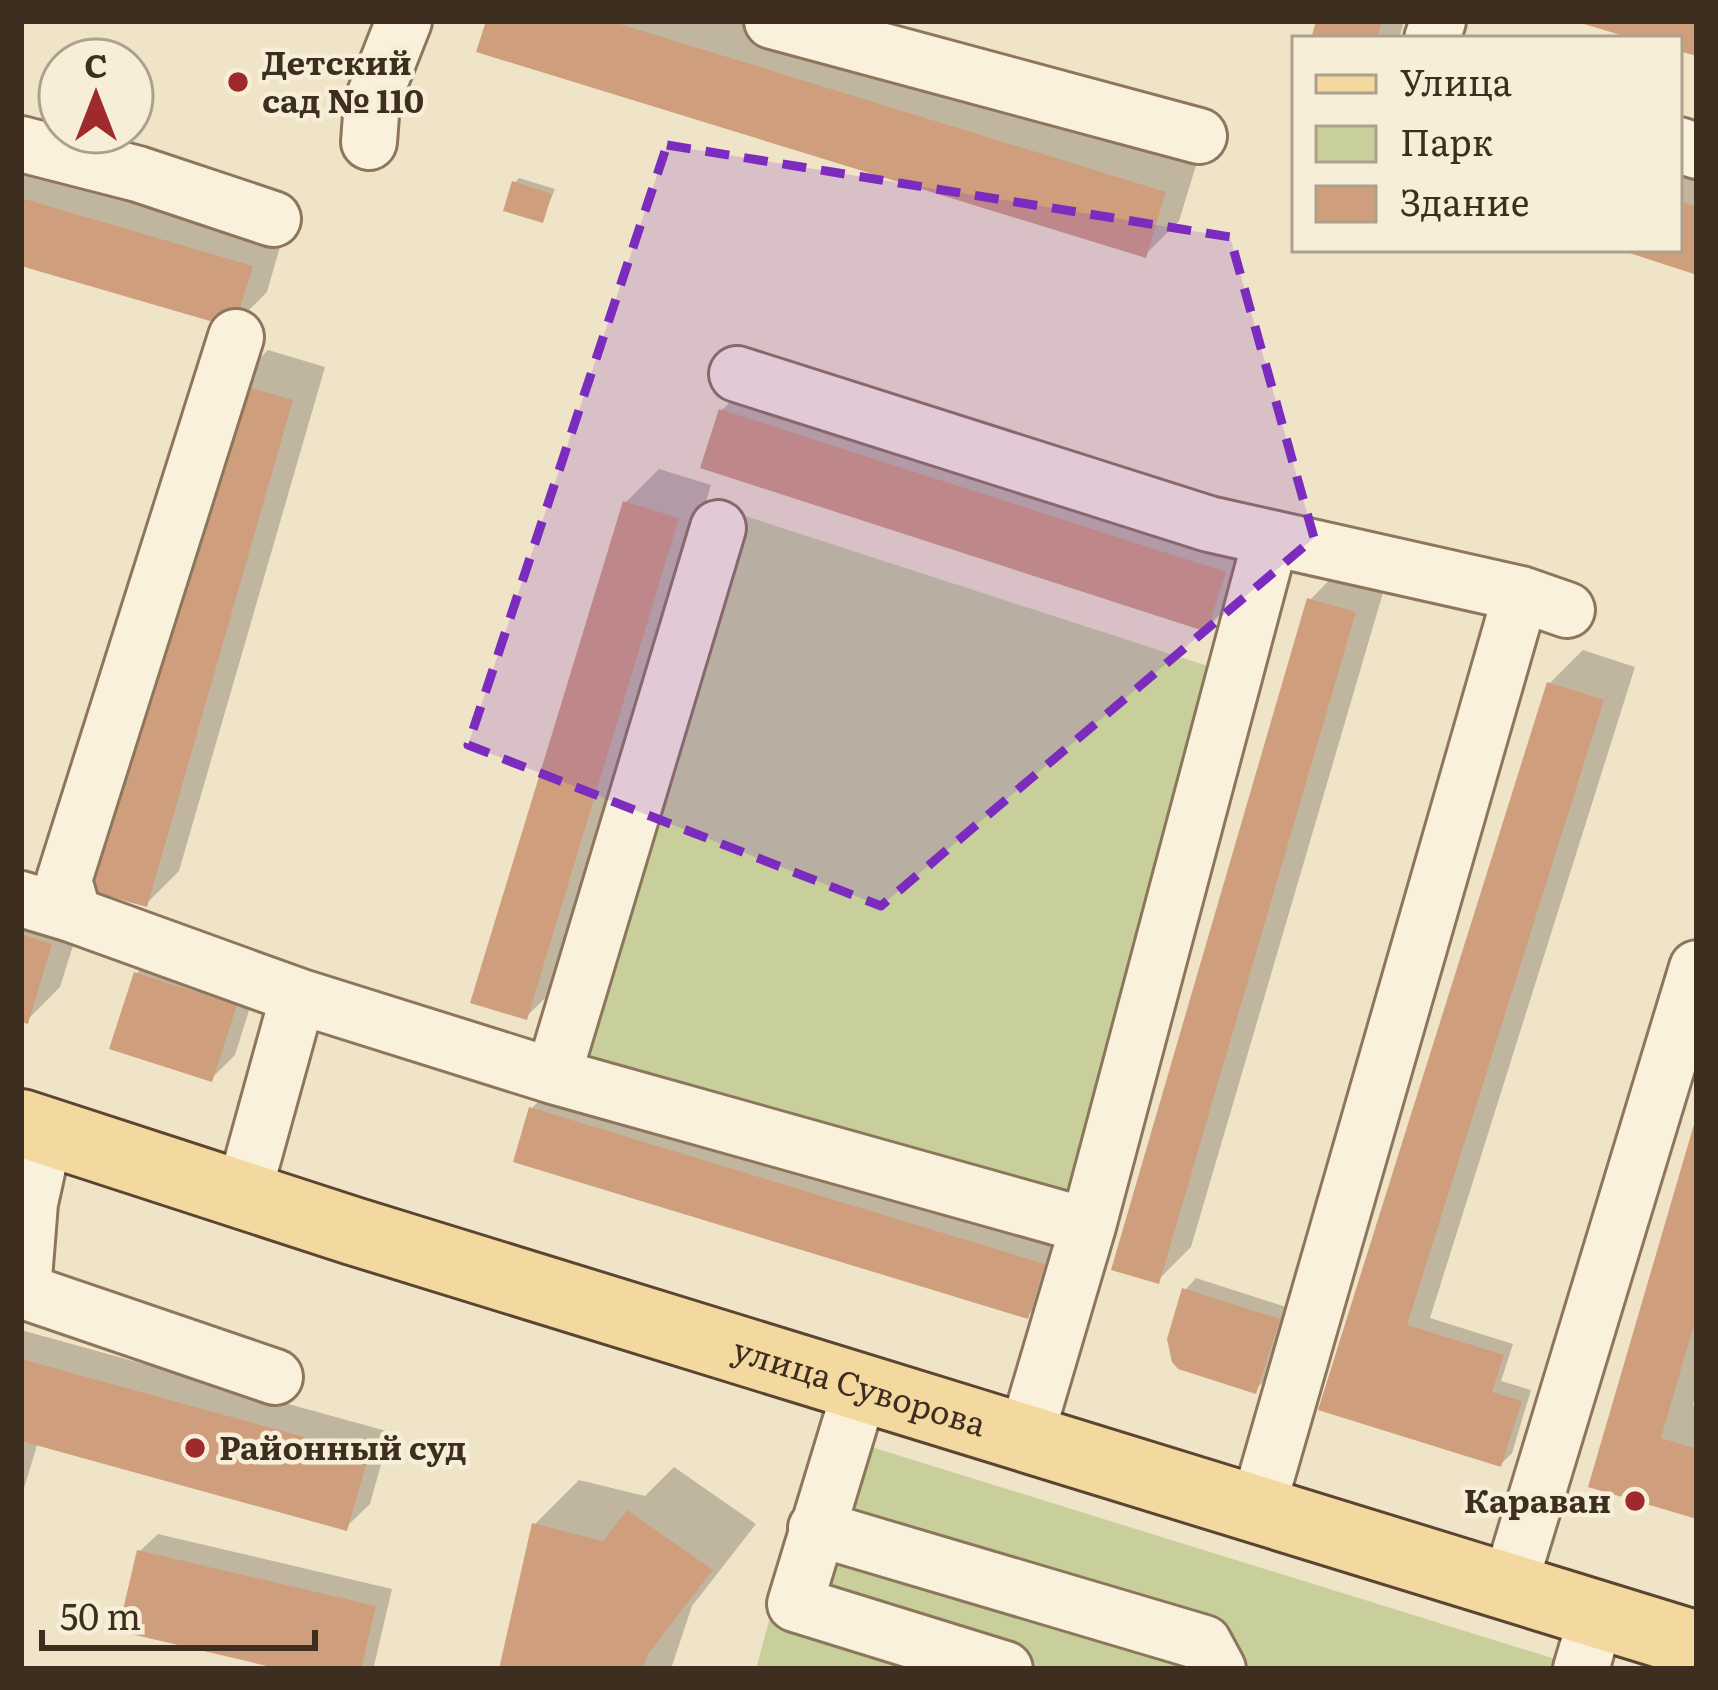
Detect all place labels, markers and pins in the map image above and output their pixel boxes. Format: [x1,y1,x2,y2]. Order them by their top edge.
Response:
place label: Детский сад № 110 [262,36,424,123]
marker: Детский сад № 110 [225,69,251,95]
place label: Районный суд [219,1421,467,1470]
marker: Районный суд [182,1435,208,1461]
place label: Караван [1464,1474,1611,1523]
marker: Караван [1622,1488,1648,1514]

